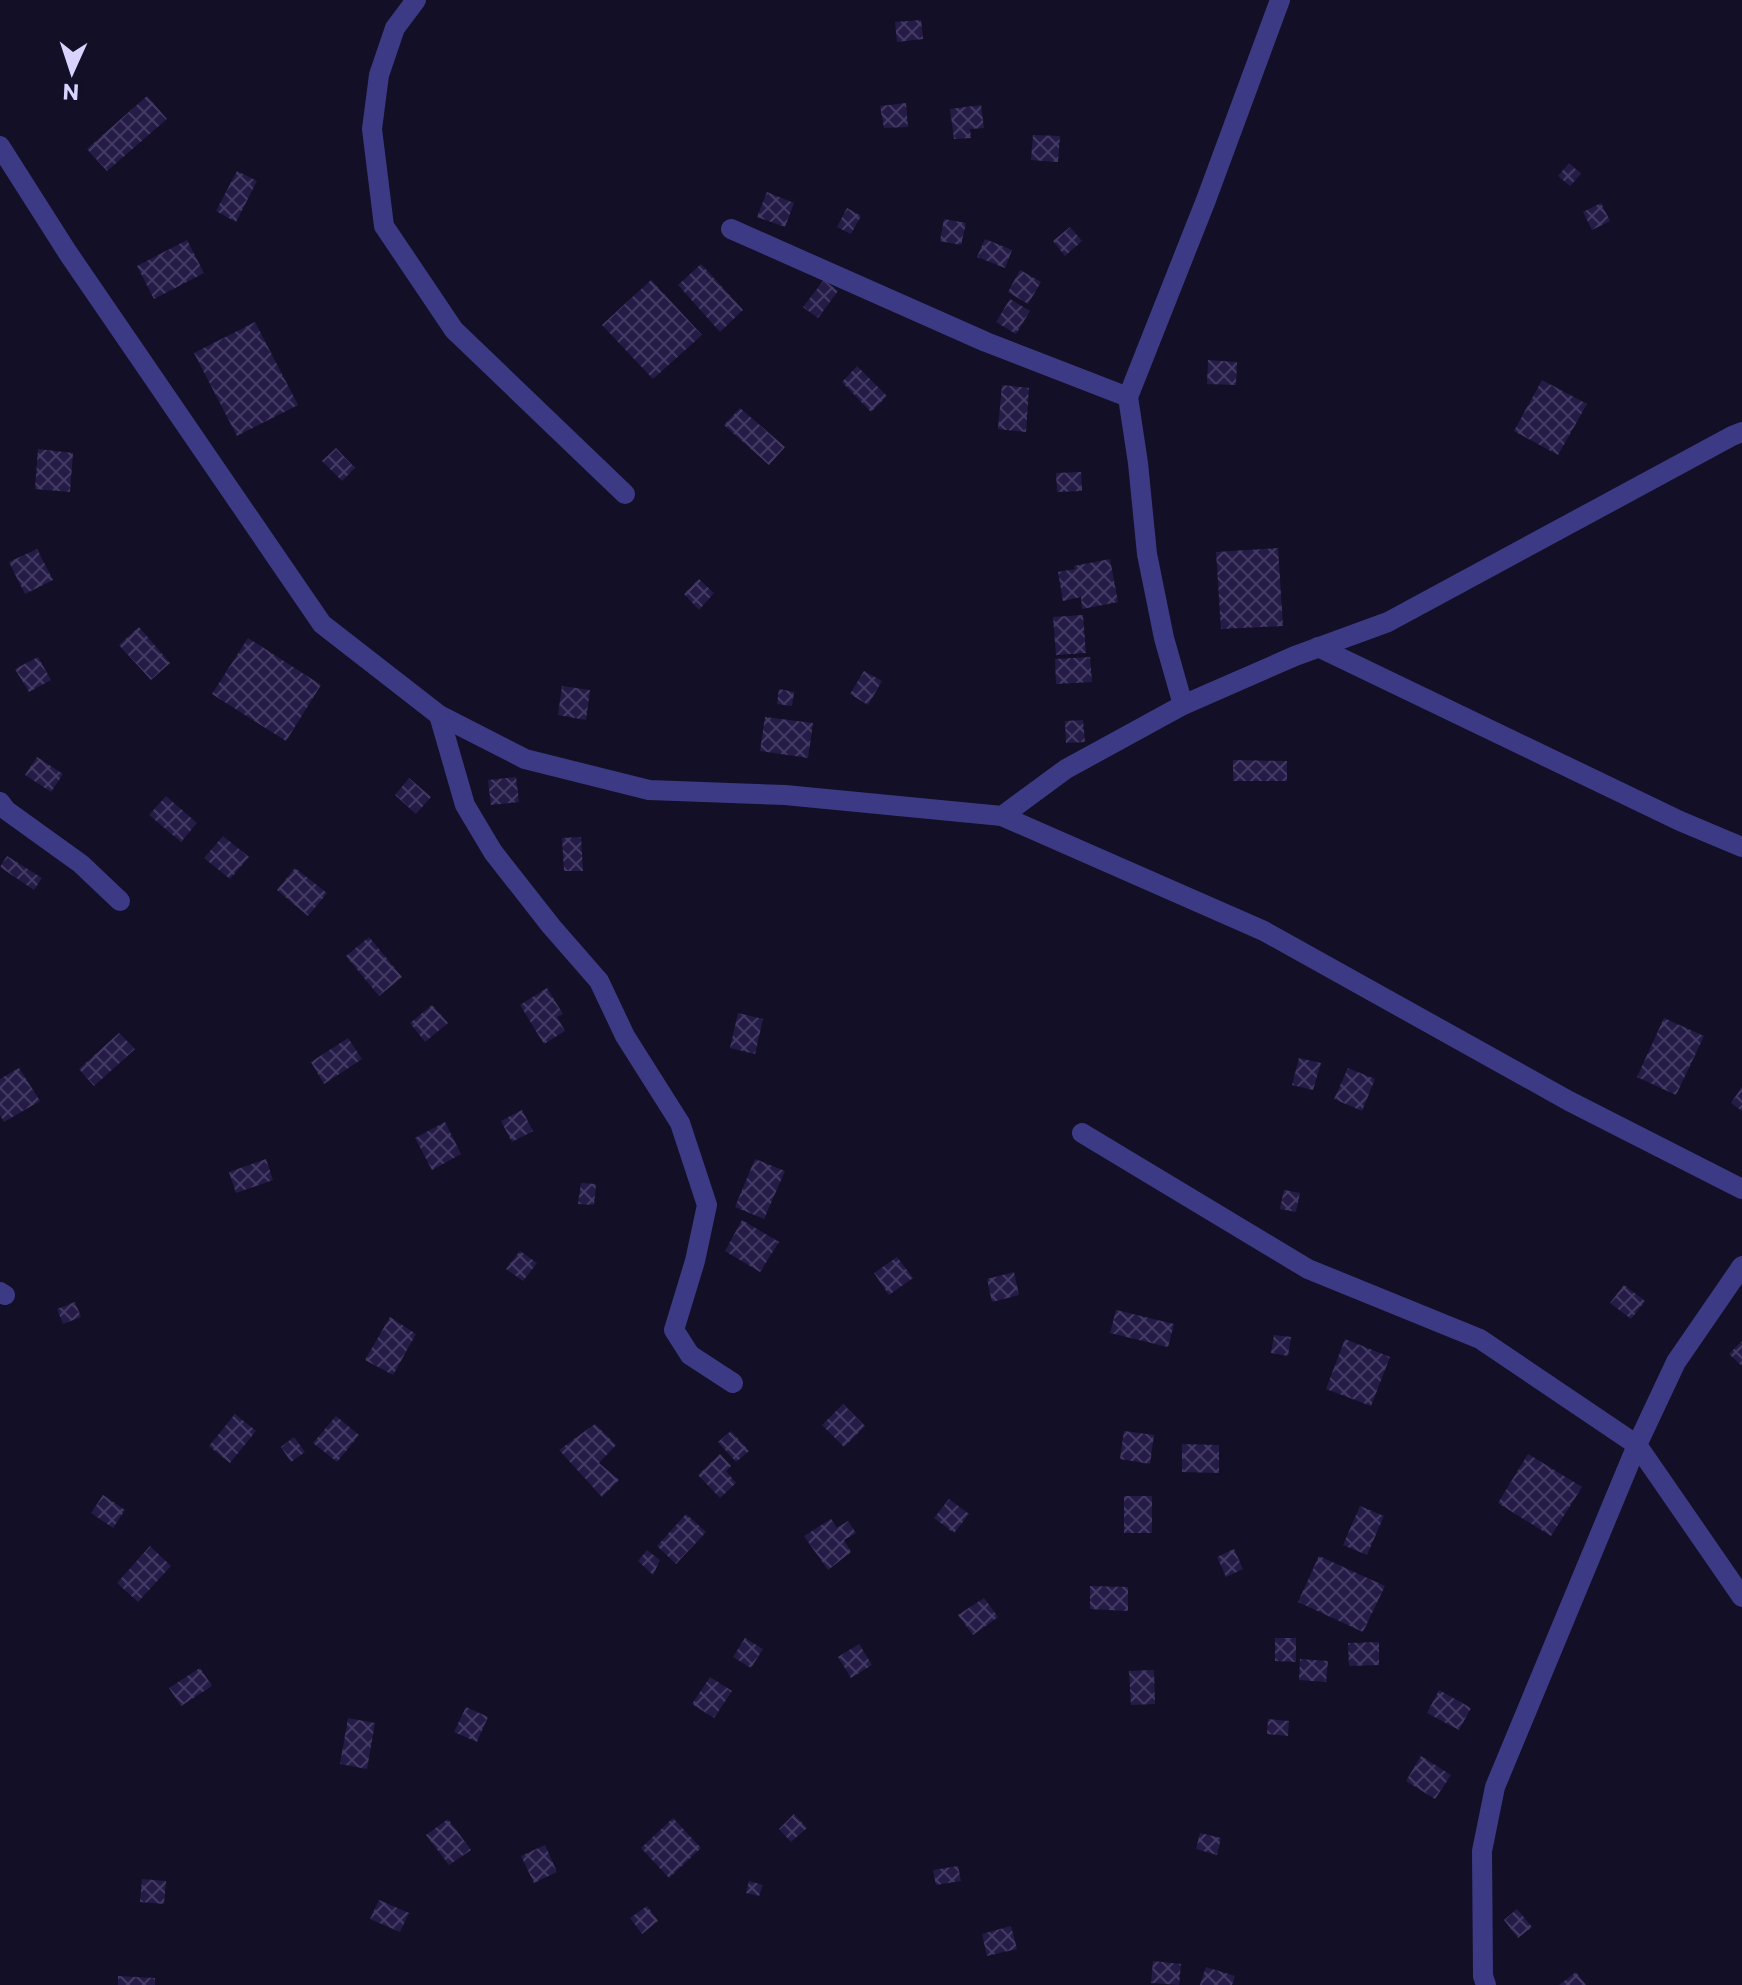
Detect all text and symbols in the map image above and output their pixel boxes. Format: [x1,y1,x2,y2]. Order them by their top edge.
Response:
north arrow [32,32,112,112]
text: N [62,79,80,106]

